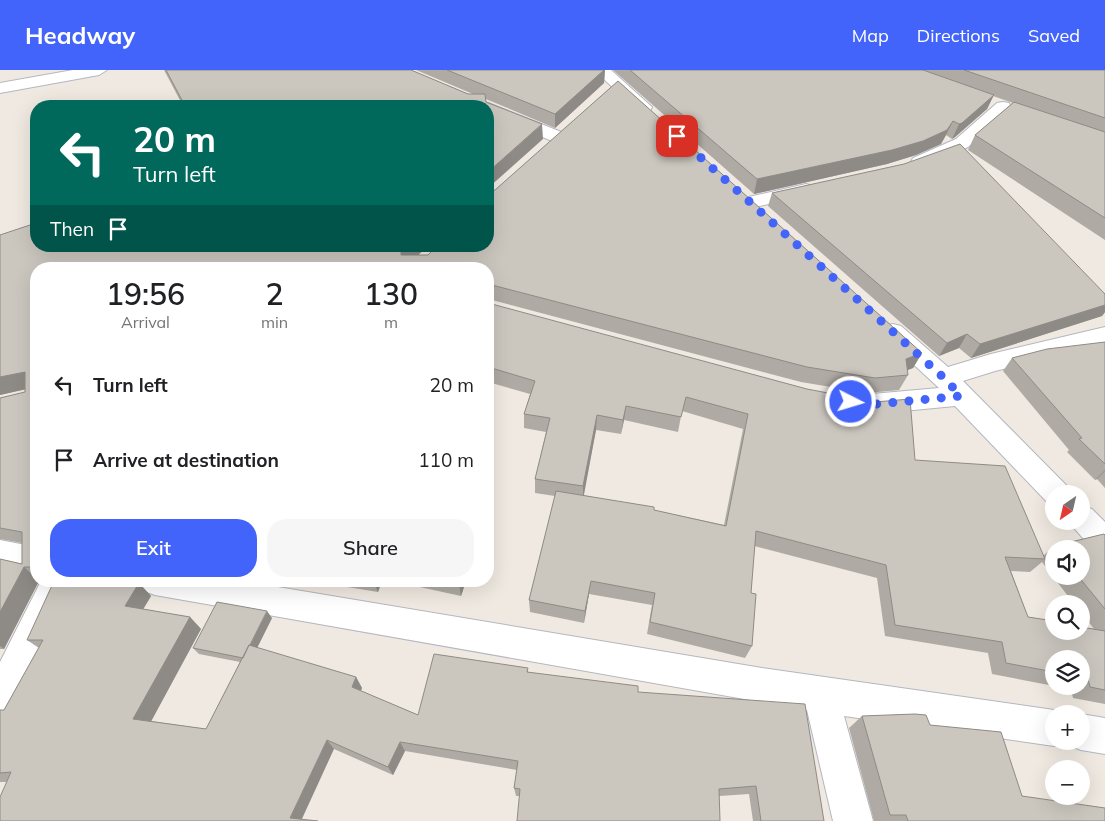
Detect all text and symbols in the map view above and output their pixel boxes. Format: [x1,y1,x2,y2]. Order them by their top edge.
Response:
text: Headway [25,20,135,50]
text: Map [852,24,889,47]
text: Directions [917,24,1000,47]
text: Saved [1028,24,1080,47]
pin [656,115,698,157]
text: 20 m [133,117,216,161]
icon: left [50,120,115,185]
icon: arrive [663,122,691,150]
text: Turn left [133,160,216,188]
icon: arrive [104,215,132,243]
text: Then [50,217,94,241]
text: 19:56 [106,275,185,313]
text: 2 [266,275,284,313]
text: 130 [364,275,418,313]
text: Arrival [121,312,170,332]
text: min [261,312,288,332]
text: m [384,312,398,332]
icon: left [50,371,78,399]
text: Turn left [93,373,168,397]
text: 20 m [430,373,474,397]
position arrow [824,375,876,427]
icon: arrive [50,446,78,474]
text: Arrive at destination [93,448,279,472]
text: 110 m [418,448,474,472]
north arrow [1045,485,1090,530]
map controls [1045,485,1090,805]
button: Exit [50,519,257,577]
button: Share [267,519,474,577]
button: sound [1045,540,1090,585]
button: search [1045,595,1090,640]
button: layers [1045,650,1090,695]
button: + [1045,705,1090,750]
button: − [1045,760,1090,805]

